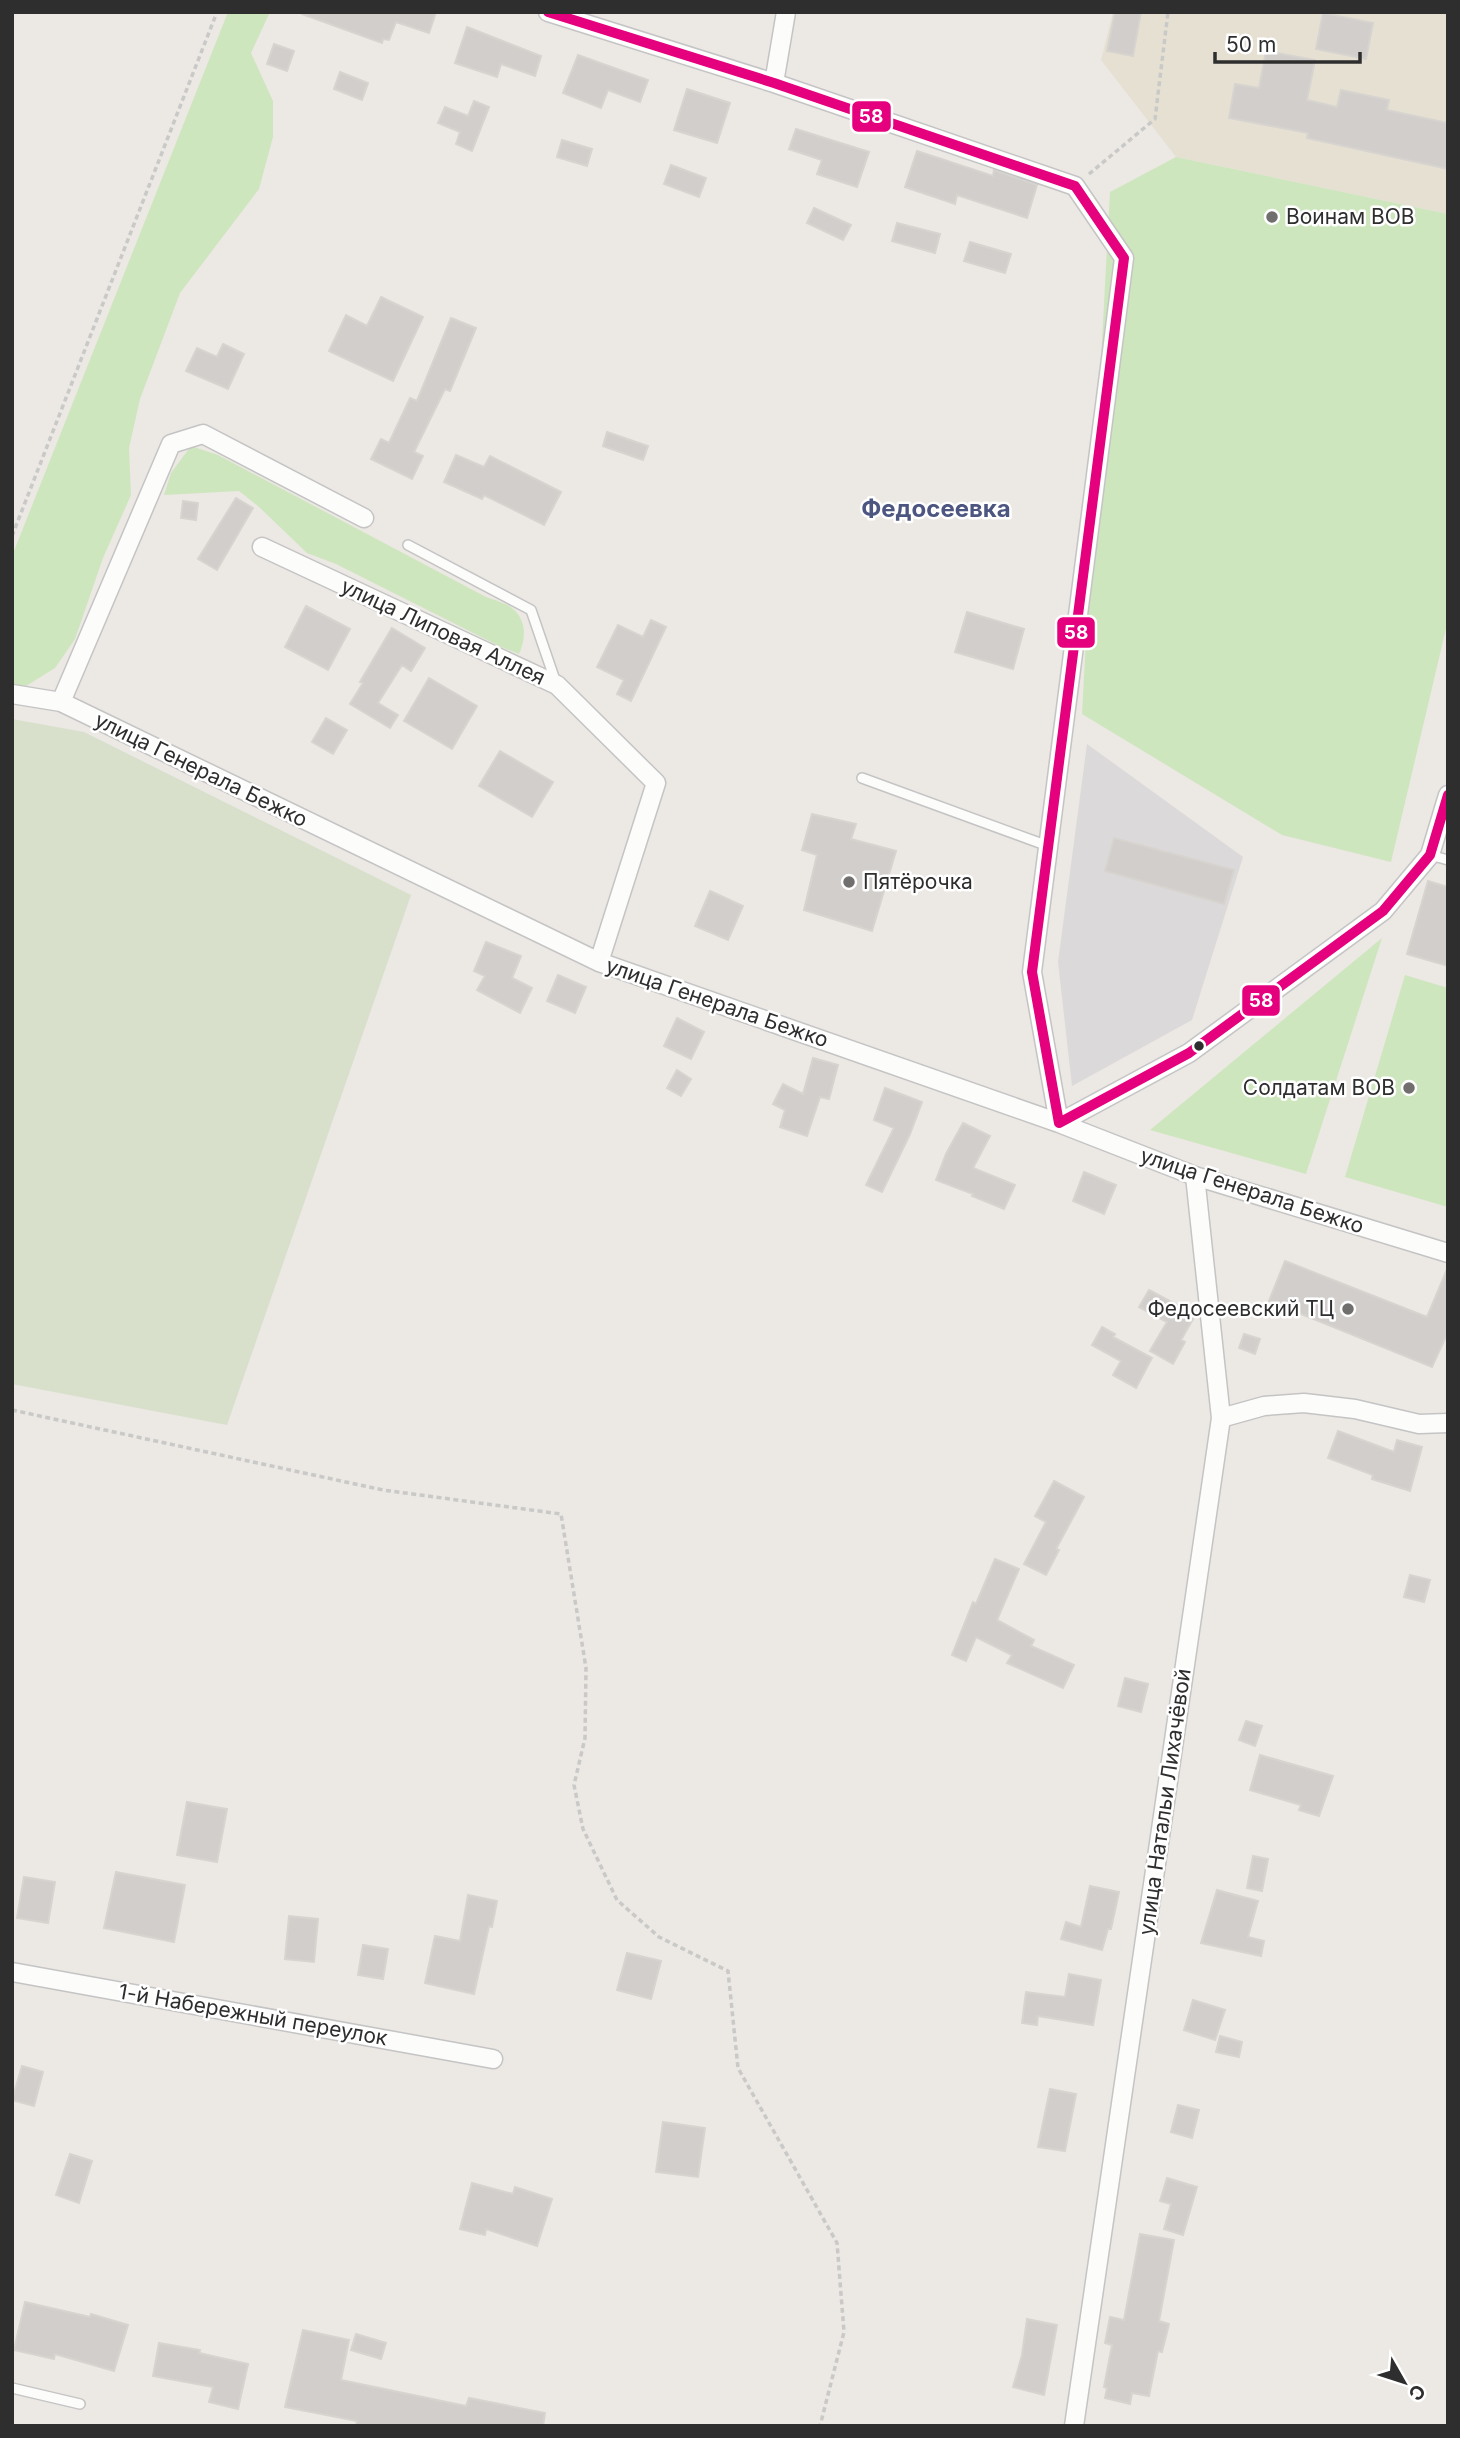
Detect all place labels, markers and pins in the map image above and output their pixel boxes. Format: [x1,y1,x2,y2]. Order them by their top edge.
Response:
place label: Воинам ВОВ [1286,204,1415,229]
marker: Воинам ВОВ [1264,209,1280,225]
place label: Пятёрочка [863,869,973,894]
marker: Пятёрочка [841,874,857,890]
unlabelled marker [1192,1039,1206,1053]
place label: Солдатам ВОВ [1243,1075,1395,1100]
marker: Солдатам ВОВ [1401,1080,1417,1096]
place label: Федосеевский ТЦ [1147,1296,1334,1321]
marker: Федосеевский ТЦ [1340,1301,1356,1317]

